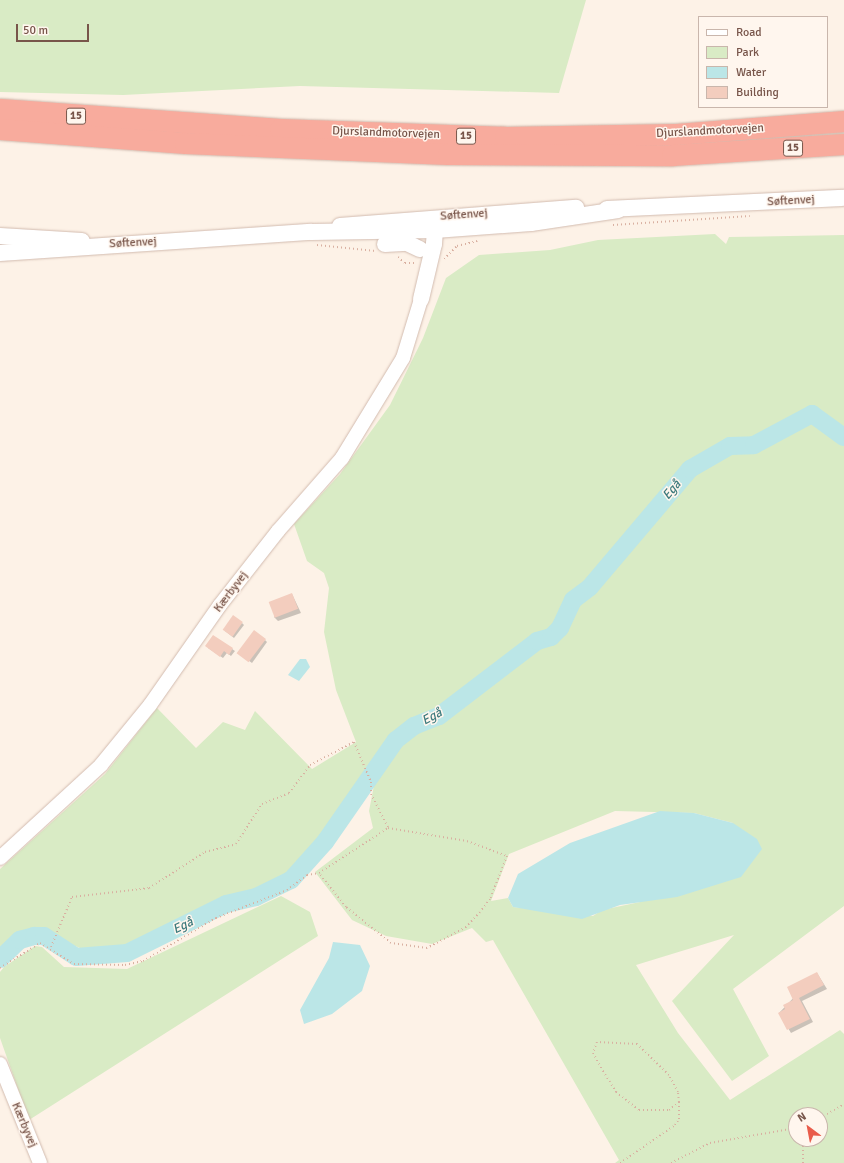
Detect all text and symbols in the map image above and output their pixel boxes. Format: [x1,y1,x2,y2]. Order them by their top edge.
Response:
scale bar [18,16,91,42]
legend [698,16,828,108]
text: 50 m [23,23,48,38]
text: Road [736,25,762,40]
text: Park [736,45,759,60]
text: Water [736,65,766,80]
text: Building [736,85,779,100]
road number: 15 [66,107,86,125]
street label: Djurslandmotorvejen [656,121,764,141]
street label: Djurslandmotorvejen [332,124,440,142]
road number: 15 [456,127,476,145]
road number: 15 [783,139,803,157]
street label: Søftenvej [767,193,815,209]
street label: Søftenvej [440,206,488,224]
street label: Søftenvej [109,235,157,251]
water label: Egå [659,477,685,503]
street label: Kærbyvej [211,569,251,615]
water label: Egå [419,705,445,729]
water label: Egå [170,914,196,938]
street label: Kærbyvej [8,1100,40,1150]
north arrow [788,1107,828,1147]
text: N [795,1110,809,1125]

